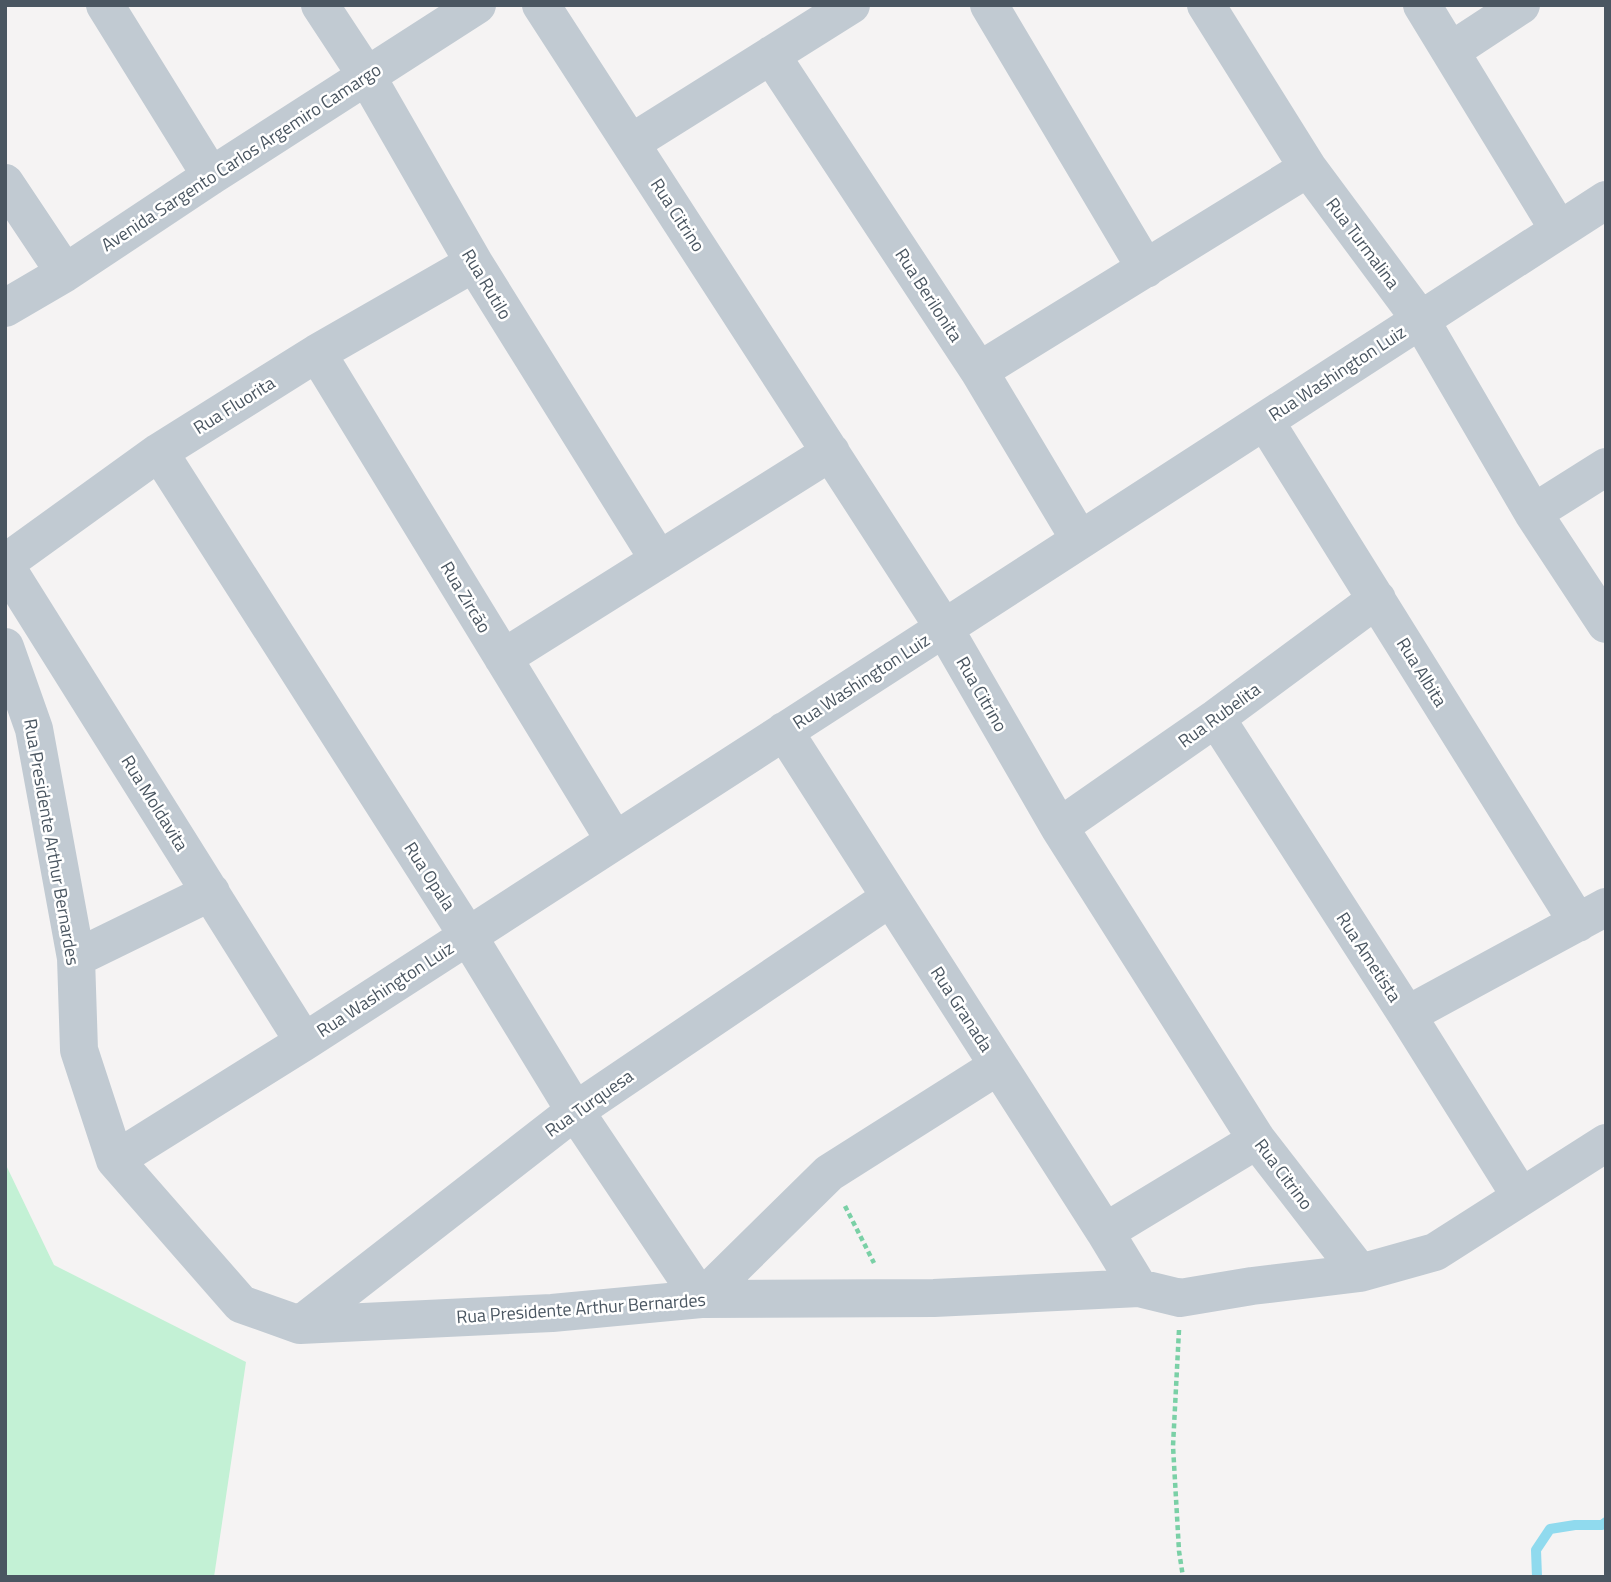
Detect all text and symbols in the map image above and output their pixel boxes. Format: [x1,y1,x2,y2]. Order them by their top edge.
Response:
street label: Avenida Sargento Carlos Argemiro Camargo [96,56,386,258]
street label: Rua Citrino [644,173,712,257]
street label: Rua Turmalina [1320,192,1406,294]
street label: Rua Berilonita [889,243,969,347]
street label: Rua Rutilo [455,244,519,324]
street label: Rua Washington Luiz [1263,318,1411,428]
street label: Rua Fluorita [188,369,280,441]
street label: Rua Zircão [434,556,498,638]
street label: Rua Washington Luiz [787,626,935,736]
street label: Rua Albita [1390,632,1454,712]
street label: Rua Citrino [950,651,1014,737]
street label: Rua Rubelita [1172,676,1266,754]
street label: Rua Presidente Arthur Bernardes [17,717,87,967]
street label: Rua Moldavita [115,750,195,856]
street label: Rua Opala [398,836,462,916]
street label: Rua Ametista [1330,907,1408,1007]
street label: Rua Washington Luiz [311,934,459,1044]
street label: Rua Granada [924,961,1000,1057]
street label: Rua Turquesa [539,1063,639,1143]
street label: Rua Citrino [1248,1133,1320,1215]
street label: Rua Presidente Arthur Bernardes [455,1286,707,1330]

